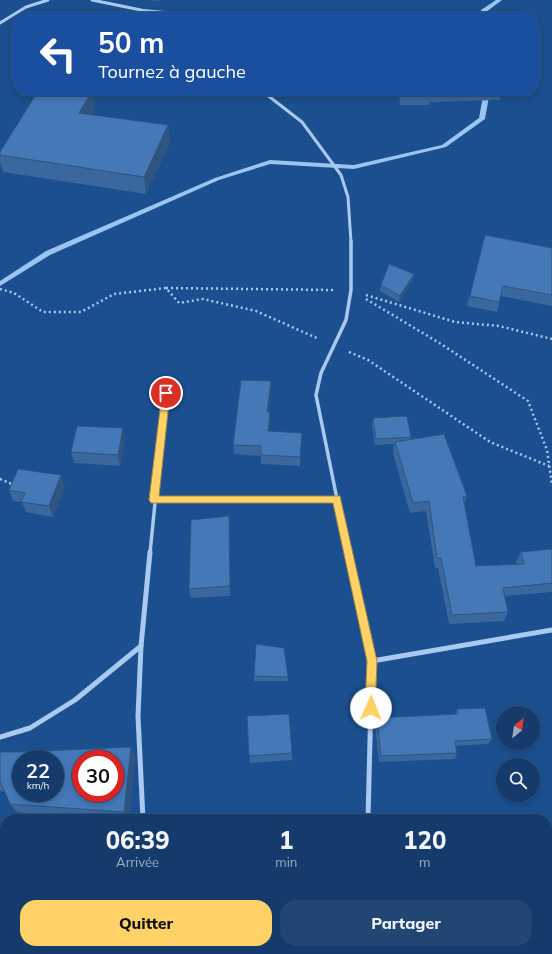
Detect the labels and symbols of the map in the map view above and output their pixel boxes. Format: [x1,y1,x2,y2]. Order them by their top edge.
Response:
pin [149,376,183,410]
position arrow [350,687,392,729]
north arrow [496,706,540,750]
speed limit sign: 30 [72,750,124,802]

